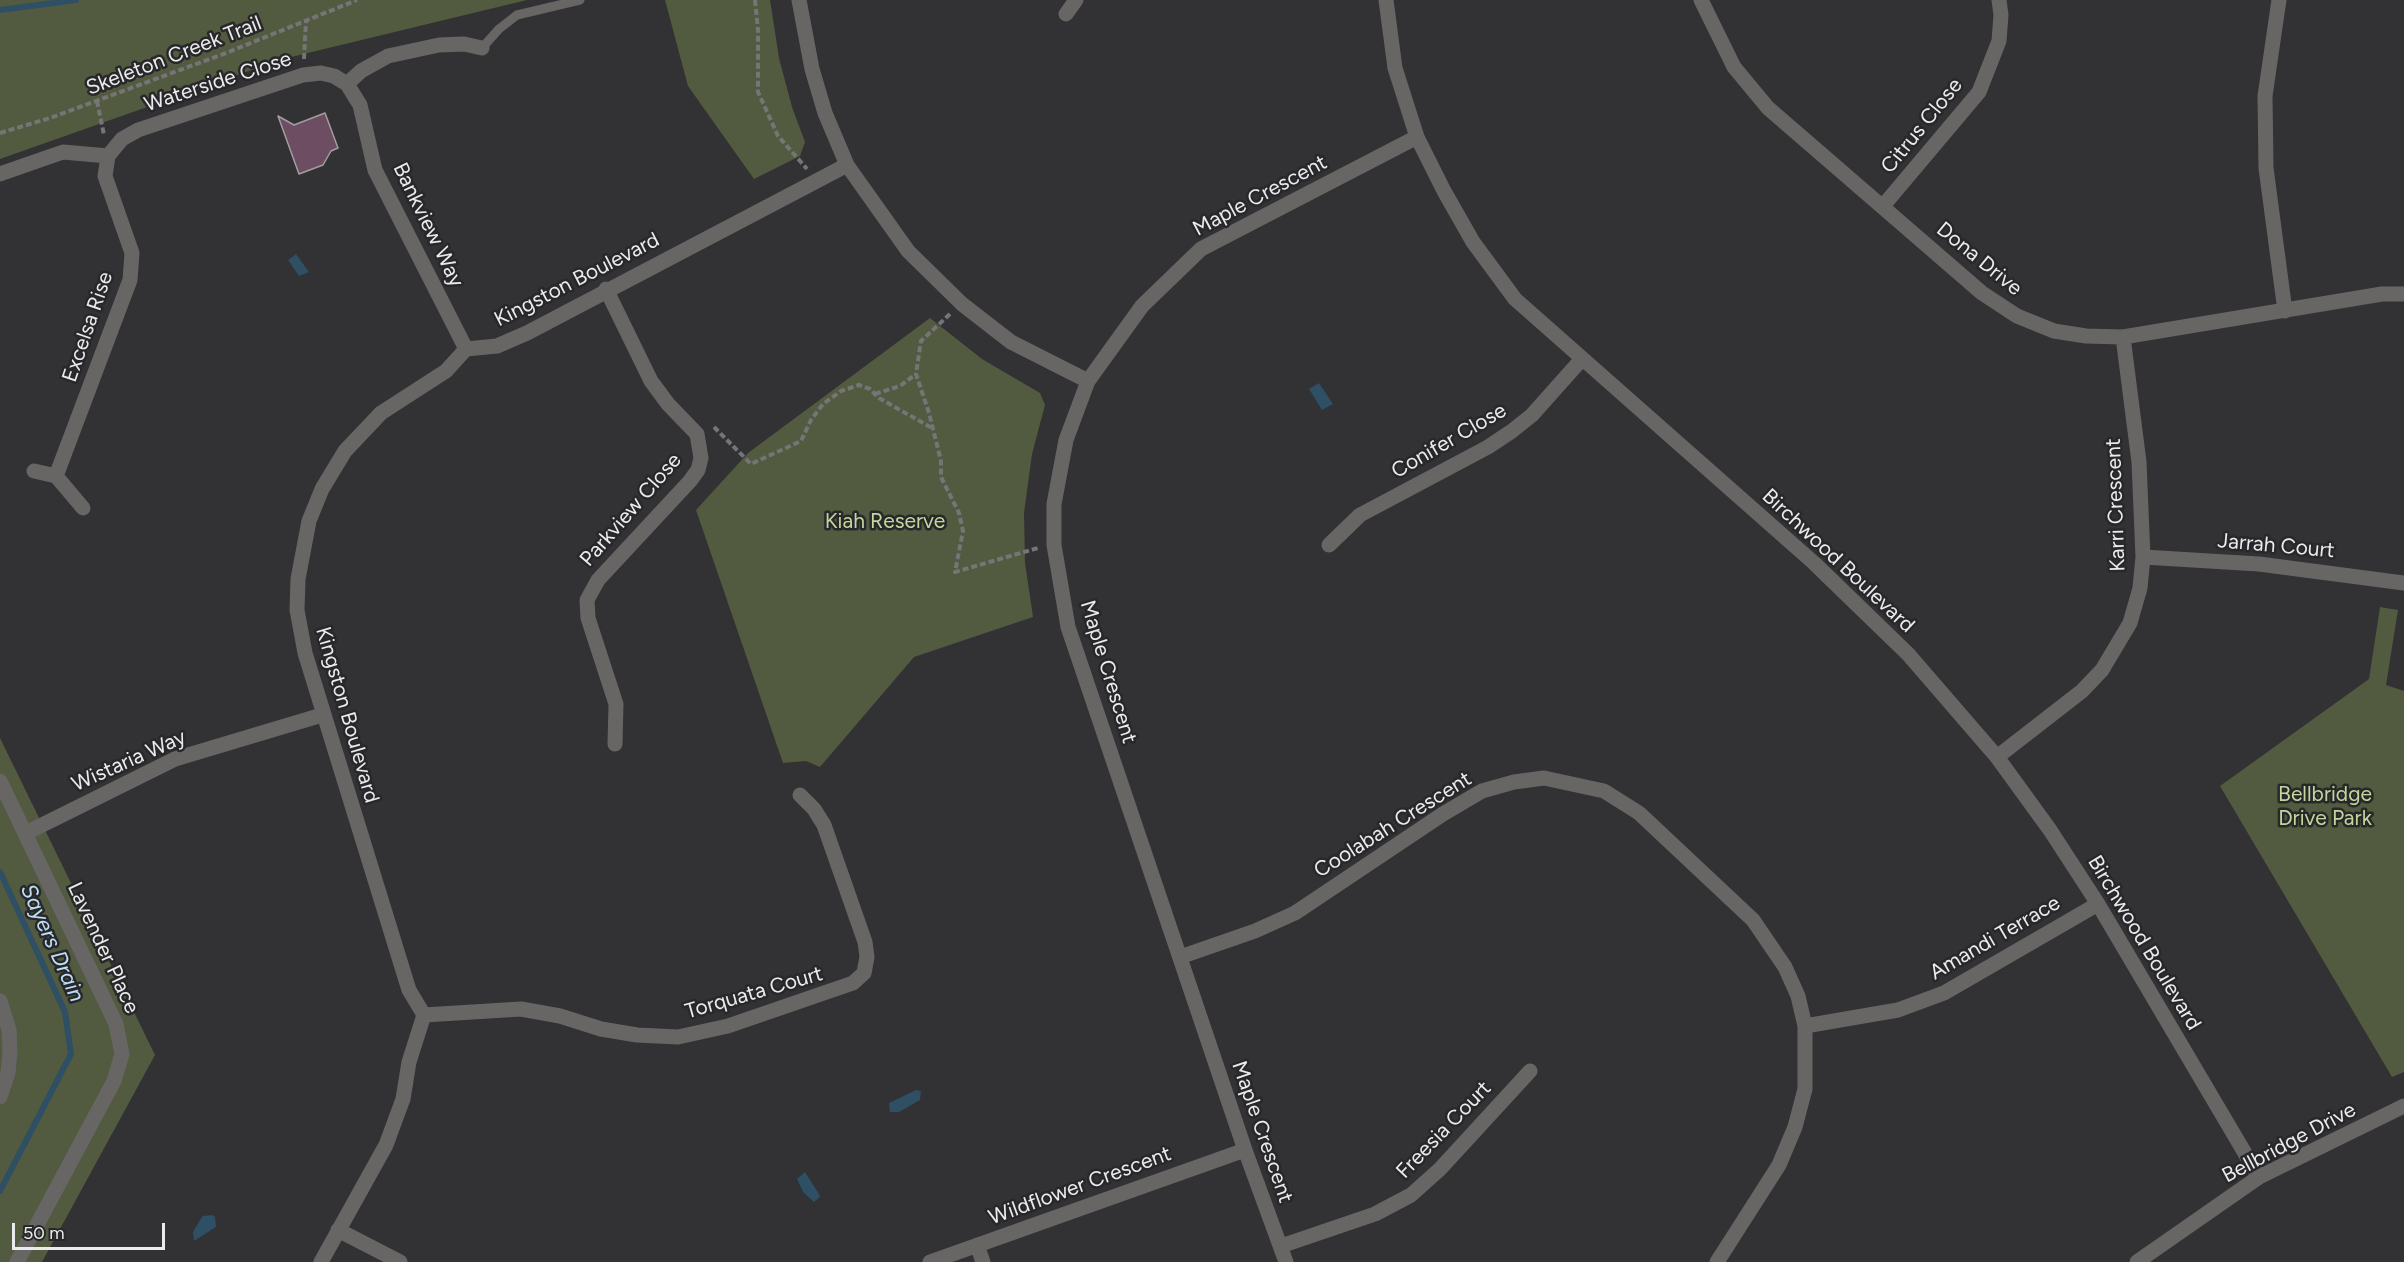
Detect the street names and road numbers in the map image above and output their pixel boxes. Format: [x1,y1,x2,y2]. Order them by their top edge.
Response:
street label: Skeleton Creek Trail [83,11,265,101]
street label: Waterside Close [141,46,295,118]
street label: Citrus Close [1876,73,1968,179]
street label: Maple Crescent [1189,150,1331,242]
street label: Bankview Way [387,159,469,291]
street label: Dona Drive [1931,217,2027,301]
street label: Kingston Boulevard [490,228,664,332]
street label: Excelsa Rise [57,269,119,385]
street label: Conifer Close [1387,398,1511,484]
street label: Karri Crescent [2101,438,2131,572]
street label: Parkview Close [575,448,687,572]
street label: Birchwood Boulevard [1757,484,1919,638]
street label: Jarrah Court [2216,528,2336,564]
street label: Maple Crescent [1074,597,1142,747]
street label: Kingston Boulevard [310,624,384,806]
street label: Wistaria Way [68,725,190,797]
street label: Coolabah Crescent [1310,766,1476,884]
street label: Birchwood Boulevard [2082,851,2206,1035]
street label: Lavender Place [62,878,144,1018]
street label: Amandi Terrace [1925,890,2065,986]
street label: Torquata Court [682,961,826,1025]
street label: Maple Crescent [1226,1058,1298,1206]
street label: Freesia Court [1391,1076,1497,1184]
street label: Bellbridge Drive [2218,1097,2360,1189]
street label: Wildflower Crescent [985,1141,1175,1231]

